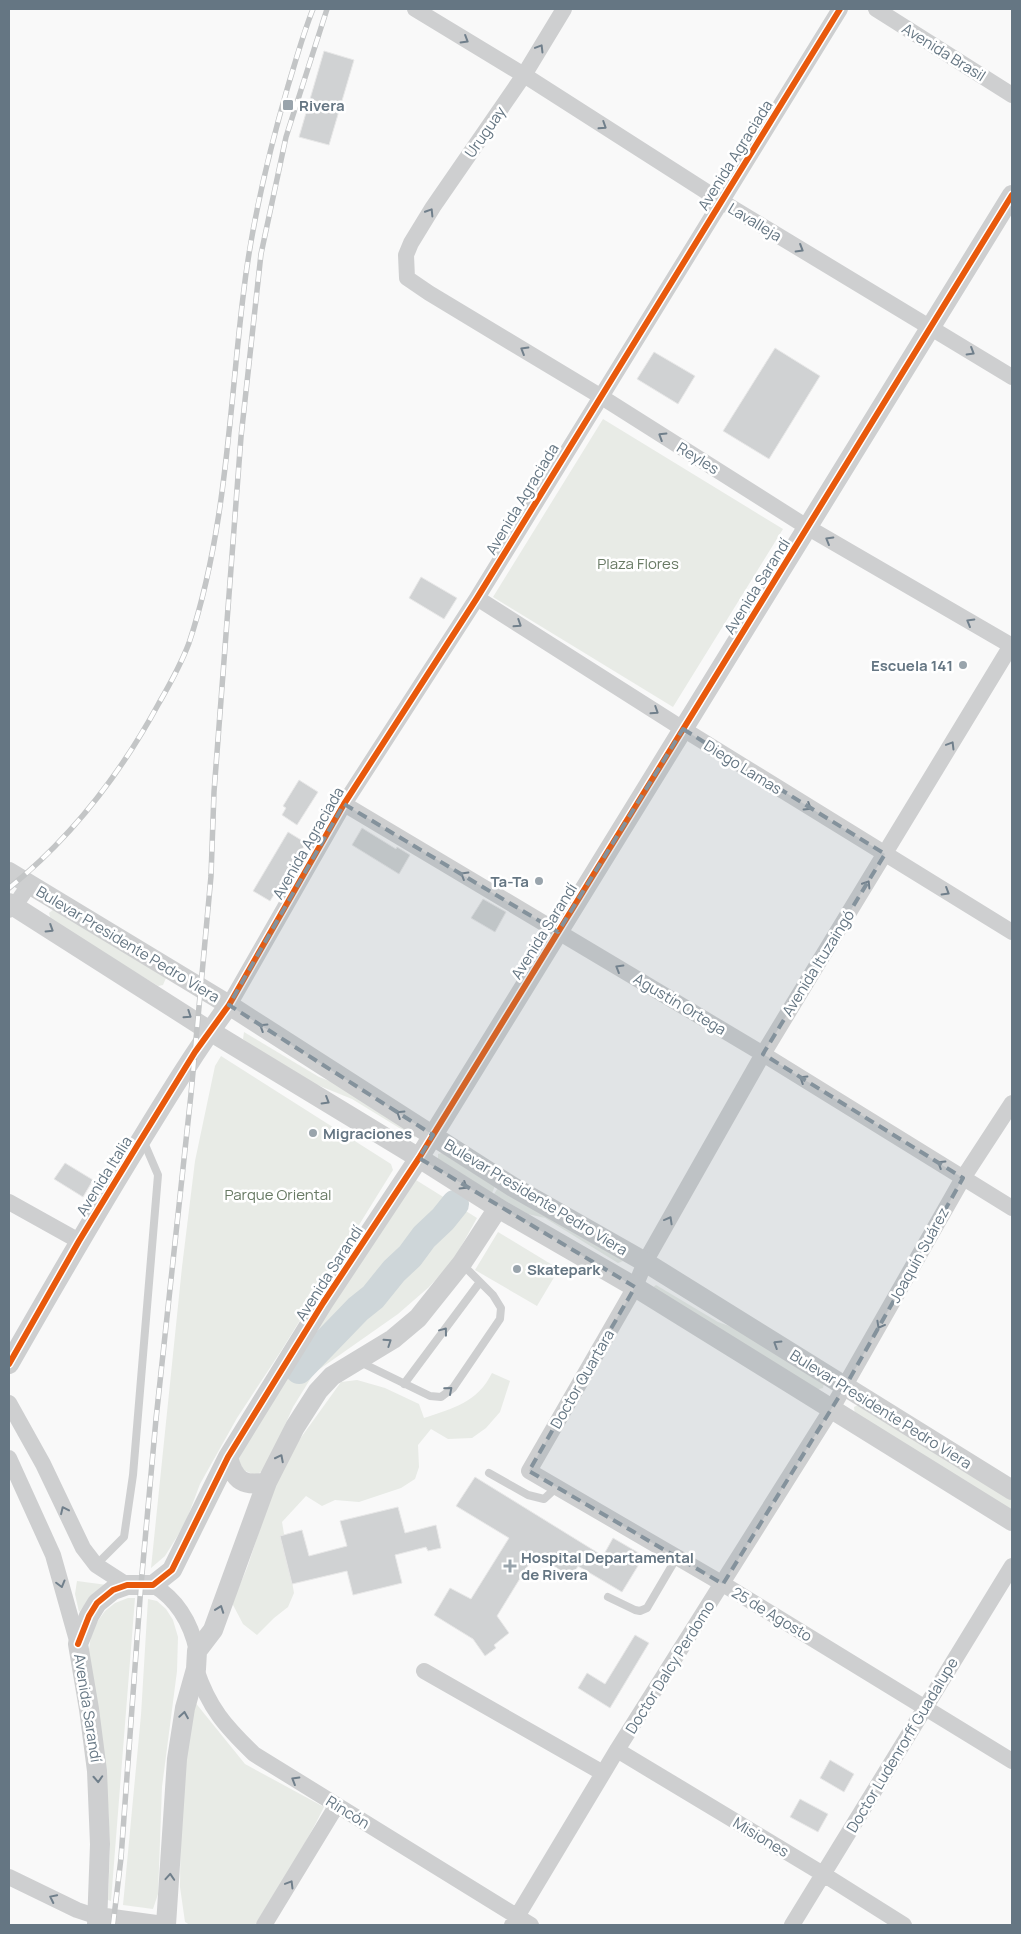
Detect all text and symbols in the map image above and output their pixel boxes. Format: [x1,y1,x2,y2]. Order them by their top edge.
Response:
street label: Avenida Brasil [898,18,990,86]
one-way arrow [460,33,469,43]
one-way arrow [534,45,544,54]
place label: Rivera [299,95,345,116]
street label: Avenida Agraciada [693,96,777,214]
marker: Rivera [281,98,295,112]
street label: Uruguay [460,102,510,162]
one-way arrow [598,119,607,129]
street label: Lavalleja [724,198,786,246]
one-way arrow [424,209,433,218]
one-way arrow [794,243,803,253]
one-way arrow [966,346,975,356]
one-way arrow [520,347,529,357]
one-way arrow [658,432,667,442]
street label: Reyles [673,437,723,479]
street label: Avenida Agraciada [480,439,564,559]
street label: Avenida Sarandí [719,534,795,638]
one-way arrow [826,537,835,547]
park label: Plaza Flores [597,553,679,574]
one-way arrow [512,618,522,627]
one-way arrow [966,618,975,628]
place label: Escuela 141 [871,655,953,676]
marker: Escuela 141 [957,659,969,671]
one-way arrow [650,705,659,715]
street label: Diego Lamas [700,735,786,799]
one-way arrow [945,742,955,751]
street label: Avenida Agraciada [267,783,349,903]
one-way arrow [802,800,811,810]
place label: Ta-Ta [491,871,529,892]
one-way arrow [460,872,469,882]
marker: Ta-Ta [533,875,545,887]
street label: Avenida Sarandí [506,879,582,983]
one-way arrow [861,880,871,889]
street label: Bulevar Presidente Pedro Viera [32,881,224,1007]
one-way arrow [941,885,950,895]
street label: Avenida Ituzaingó [777,906,859,1020]
one-way arrow [44,923,54,932]
one-way arrow [615,964,624,974]
street label: Agustín Ortega [630,968,730,1040]
one-way arrow [182,1009,191,1018]
one-way arrow [259,1023,268,1033]
one-way arrow [799,1075,808,1085]
one-way arrow [320,1094,329,1104]
one-way arrow [396,1111,405,1120]
place label: Migraciones [323,1123,412,1144]
marker: Migraciones [307,1127,319,1139]
street label: Avenida Italia [71,1132,137,1220]
street label: Bulevar Presidente Pedro Viera [440,1134,632,1260]
one-way arrow [937,1161,946,1171]
one-way arrow [458,1180,468,1189]
park label: Parque Oriental [224,1184,332,1205]
street label: Joaquín Suárez [884,1204,954,1306]
one-way arrow [663,1216,673,1225]
street label: Avenida Sarandí [290,1221,368,1325]
place label: Skatepark [527,1259,601,1280]
marker: Skatepark [511,1263,523,1275]
one-way arrow [876,1320,886,1329]
street label: Doctor Quartara [545,1325,619,1433]
one-way arrow [438,1328,446,1337]
one-way arrow [382,1339,391,1349]
one-way arrow [774,1341,783,1351]
street label: Bulevar Presidente Pedro Viera [786,1344,976,1474]
one-way arrow [443,1387,452,1396]
one-way arrow [274,1454,284,1463]
one-way arrow [60,1506,70,1515]
place label: Hospital Departamental de Rivera [521,1547,694,1585]
marker: Hospital Departamental de Rivera [503,1559,517,1573]
one-way arrow [55,1579,66,1588]
street label: 25 de Agosto [728,1582,816,1646]
street label: Doctor Dalcy Perdomo [620,1596,720,1738]
one-way arrow [214,1605,224,1614]
street label: Avenida Sarandí [69,1652,107,1764]
street label: Doctor Ludenrorff Guadalupe [841,1653,963,1836]
one-way arrow [179,1711,189,1719]
one-way arrow [92,1775,103,1783]
one-way arrow [292,1776,301,1786]
street label: Rincón [322,1790,374,1834]
street label: Misiones [729,1812,793,1862]
one-way arrow [164,1872,175,1880]
one-way arrow [283,1880,293,1889]
one-way arrow [49,1894,58,1904]

